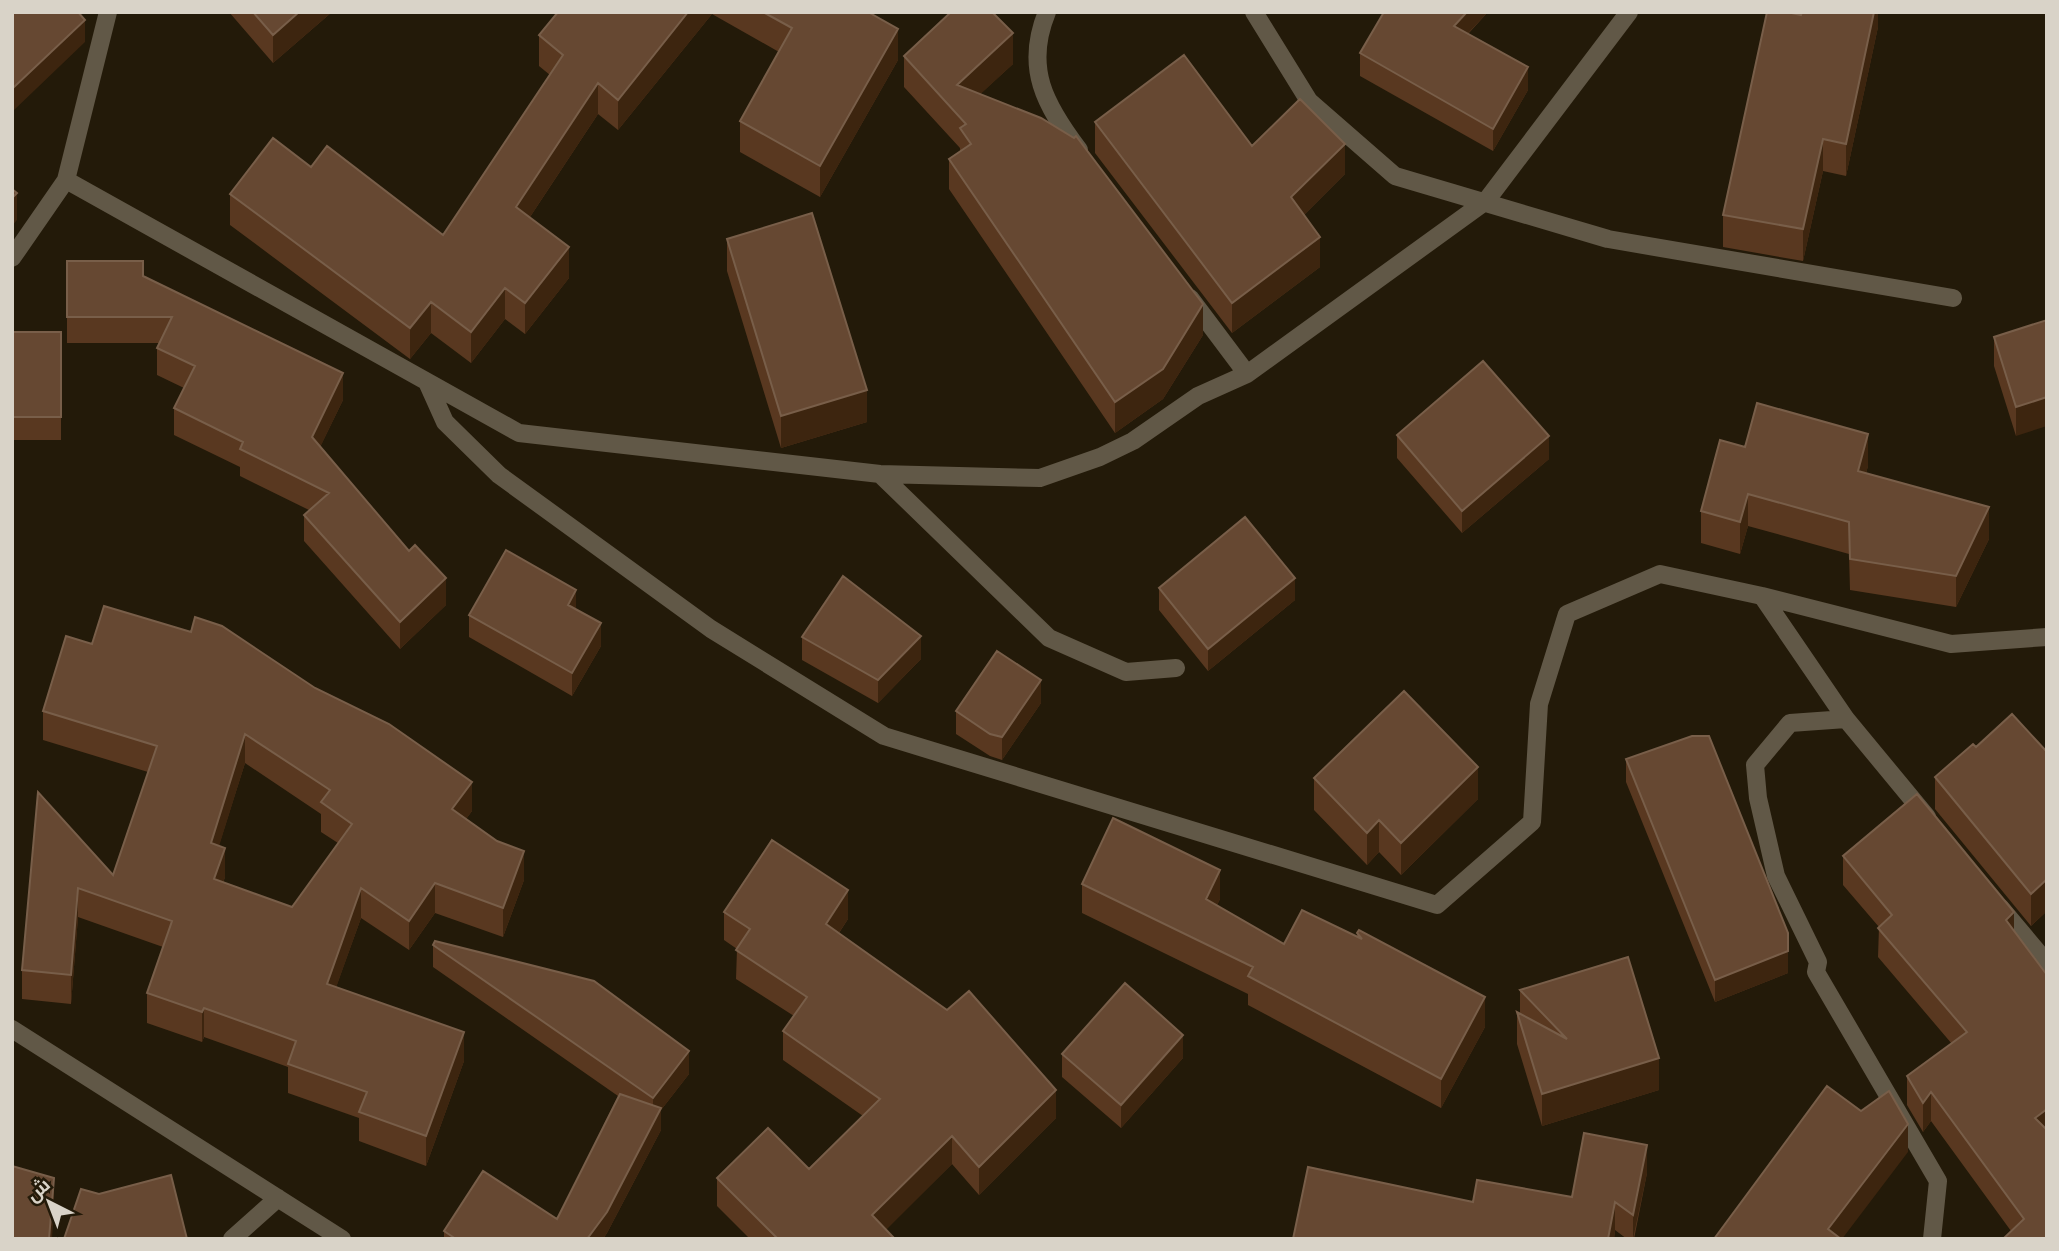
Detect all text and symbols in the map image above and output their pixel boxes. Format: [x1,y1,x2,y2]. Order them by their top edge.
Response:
north arrow [14,1167,84,1237]
text: ش [21,1173,55,1206]

